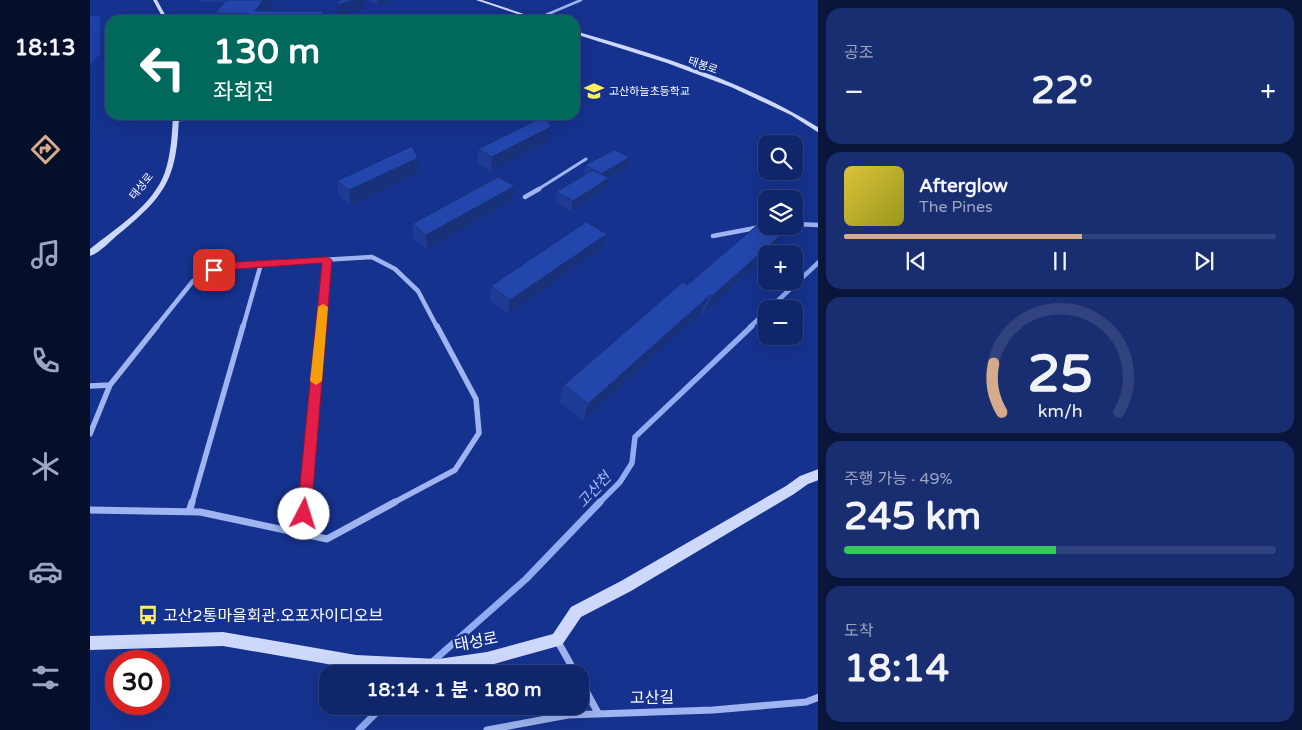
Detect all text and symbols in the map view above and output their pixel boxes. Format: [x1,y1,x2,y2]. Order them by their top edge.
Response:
text: 130 m [213,31,320,73]
text: 18:13 [15,35,75,61]
icon: left [130,35,195,100]
text: 공조 [844,43,873,63]
street label: 태봉로 [686,54,719,77]
text: 22° [1031,68,1093,114]
text: − [844,75,864,109]
text: + [1260,75,1276,109]
text: 좌회전 [213,79,274,105]
school or university icon: 고산하늘초등학교 [583,80,605,102]
place label: 고산하늘초등학교 [609,85,690,98]
icon: directions [28,132,63,167]
map controls [758,135,803,345]
button: search [758,135,803,180]
street label: 태성로 [127,170,156,202]
text: Afterglow [919,175,1008,197]
button: layers [758,190,803,235]
text: The Pines [919,197,993,217]
icon: music [28,237,63,272]
button: + [758,245,803,290]
icon: previous [902,247,930,275]
icon: pause [1046,247,1074,275]
icon: next [1190,247,1218,275]
pin [193,249,235,291]
icon: arrive [200,256,228,284]
button: − [758,300,803,345]
icon: phone [28,343,63,378]
text: 25 [1027,343,1093,406]
text: km/h [1038,401,1082,422]
icon: climate [28,449,63,484]
water label: 고산천 [573,467,616,511]
text: 주행 가능 · 49% [844,469,953,489]
position arrow [277,487,329,539]
text: 245 km [844,494,981,540]
icon: car [28,554,63,589]
bus stop icon: 고산2통마을회관.오포자이디오브 [137,604,159,626]
place label: 고산2통마을회관.오포자이디오브 [163,606,383,626]
text: 도착 [844,621,873,641]
street label: 태성로 [453,628,500,656]
text: 18:14 [844,646,949,692]
speed limit sign: 30 [105,650,170,715]
icon: filters [28,660,63,695]
text: 18:14 · 1 분 · 180 m [367,679,541,701]
street label: 고산길 [630,688,674,708]

